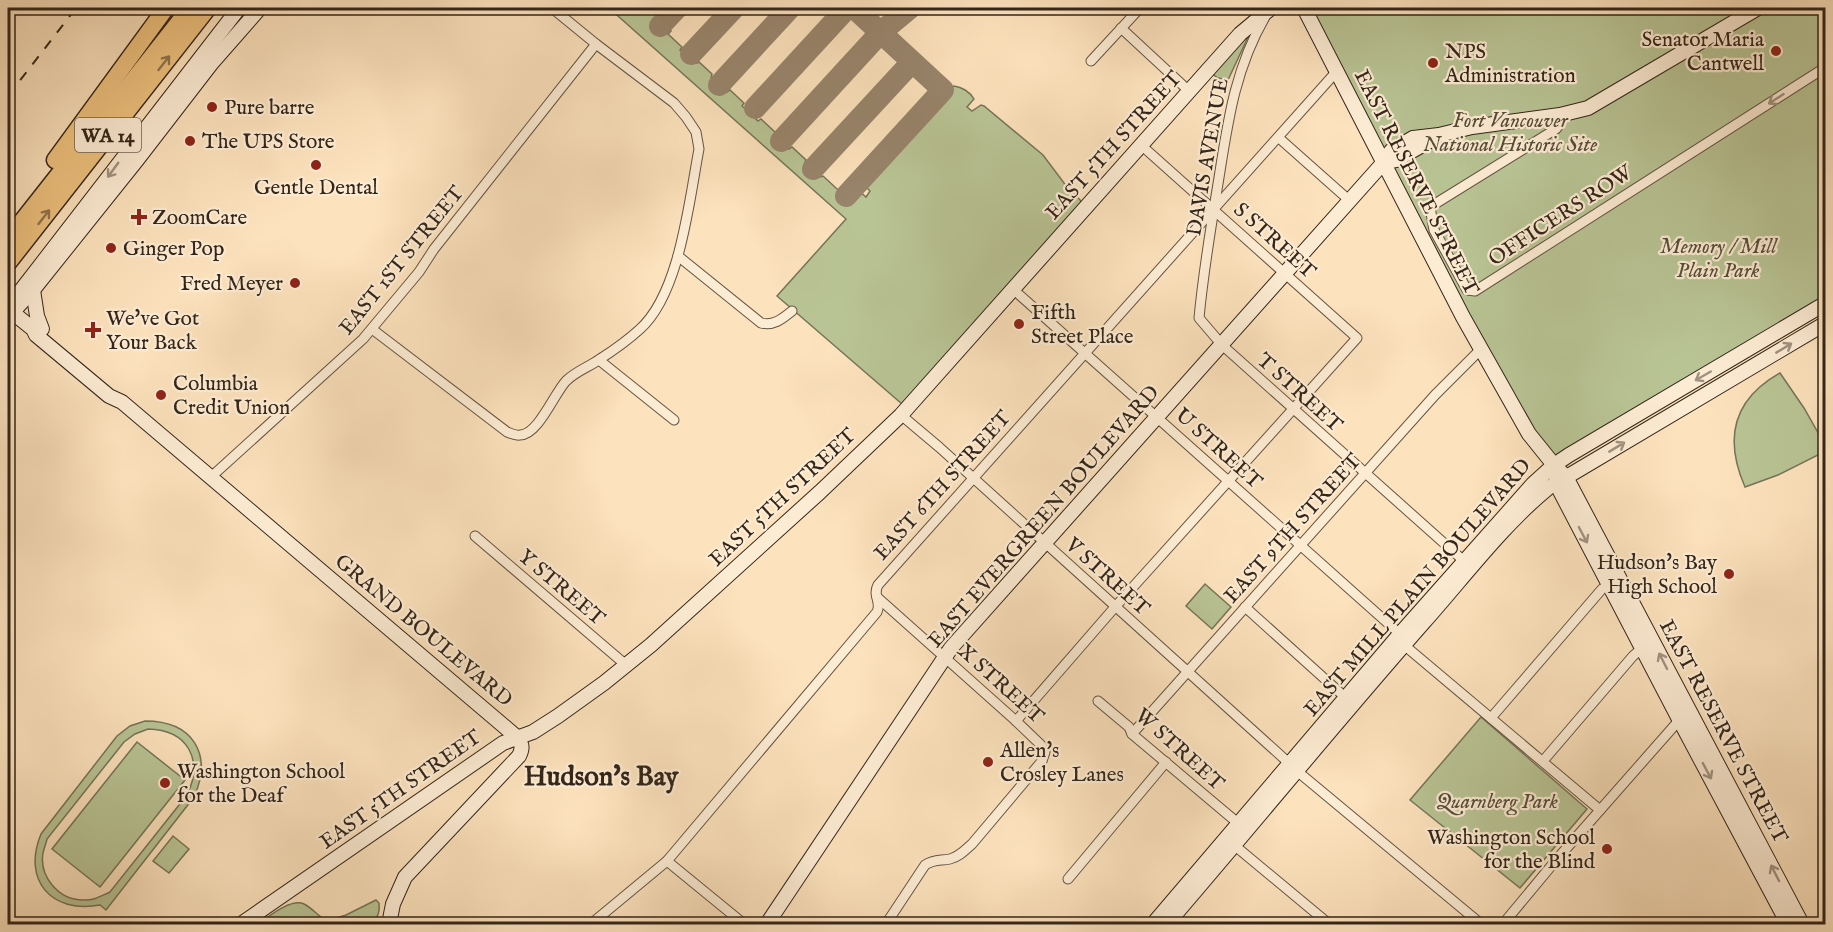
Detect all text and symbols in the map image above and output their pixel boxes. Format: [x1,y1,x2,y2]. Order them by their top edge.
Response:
place label: Senator Maria Cantwell [1641,27,1765,78]
place label: NPS Administration [1444,39,1576,90]
marker: Senator Maria Cantwell [1769,44,1783,58]
one-way arrow [158,56,171,72]
marker: NPS Administration [1426,56,1440,70]
street label: EAST 5TH STREET [1040,65,1189,226]
street label: EAST RESERVE STREET [1347,65,1485,301]
street label: DAVIS AVENUE [1181,76,1236,238]
one-way arrow [1768,93,1785,105]
place label: Pure barre [224,95,315,122]
marker: Pure barre [205,100,219,114]
park label: Fort Vancouver National Historic Site [1423,108,1597,159]
road number: WA 14 [75,118,141,152]
place label: The UPS Store [202,129,335,156]
marker: The UPS Store [183,134,197,148]
marker: Gentle Dental [309,158,323,172]
street label: OFFICERS ROW [1484,159,1639,273]
one-way arrow [106,161,119,177]
place label: Gentle Dental [254,175,378,202]
street label: EAST 1ST STREET [334,180,471,341]
street label: S STREET [1227,197,1321,286]
place label: ZoomCare [152,205,247,232]
marker: ZoomCare [130,208,148,226]
one-way arrow [37,209,50,225]
park label: Memory / Mill Plain Park [1660,234,1778,285]
place label: Ginger Pop [123,236,224,263]
marker: Ginger Pop [104,241,118,255]
place label: Fred Meyer [180,271,283,298]
marker: Fred Meyer [288,276,302,290]
place label: Fifth Street Place [1031,300,1134,351]
place label: We've Got Your Back [106,306,199,357]
marker: Fifth Street Place [1012,317,1026,331]
marker: We've Got Your Back [84,321,102,339]
one-way arrow [1775,341,1792,353]
street label: T STREET [1251,348,1348,439]
place label: Columbia Credit Union [173,371,290,422]
one-way arrow [1695,371,1712,383]
street label: EAST EVERGREEN BOULEVARD [923,380,1166,654]
marker: Columbia Credit Union [154,388,168,402]
street label: U STREET [1169,403,1268,496]
street label: EAST 6TH STREET [869,405,1018,567]
street label: EAST 5TH STREET [704,423,863,573]
one-way arrow [1608,441,1625,453]
street label: EAST 9TH STREET [1219,448,1368,610]
street label: EAST MILL PLAIN BOULEVARD [1299,453,1538,723]
one-way arrow [1578,525,1589,543]
street label: V STREET [1058,531,1155,623]
street label: Y STREET [512,544,611,633]
street label: GRAND BOULEVARD [329,549,518,714]
place label: Hudson's Bay High School [1597,550,1718,601]
marker: Hudson's Bay High School [1722,567,1736,581]
street label: EAST RESERVE STREET [1652,615,1793,849]
street label: X STREET [951,638,1050,731]
one-way arrow [1657,653,1669,670]
street label: W STREET [1129,703,1230,798]
street label: EAST 5TH STREET [315,724,488,856]
place label: Allen's Crosley Lanes [999,738,1124,789]
marker: Allen's Crosley Lanes [981,755,995,769]
place label: Washington School for the Deaf [177,759,345,810]
district label: Hudson's Bay [524,761,679,795]
one-way arrow [1702,761,1713,779]
marker: Washington School for the Deaf [158,776,172,790]
park label: Quarnberg Park [1436,789,1558,816]
place label: Washington School for the Blind [1427,825,1596,876]
marker: Washington School for the Blind [1600,842,1614,856]
one-way arrow [1769,864,1780,882]

